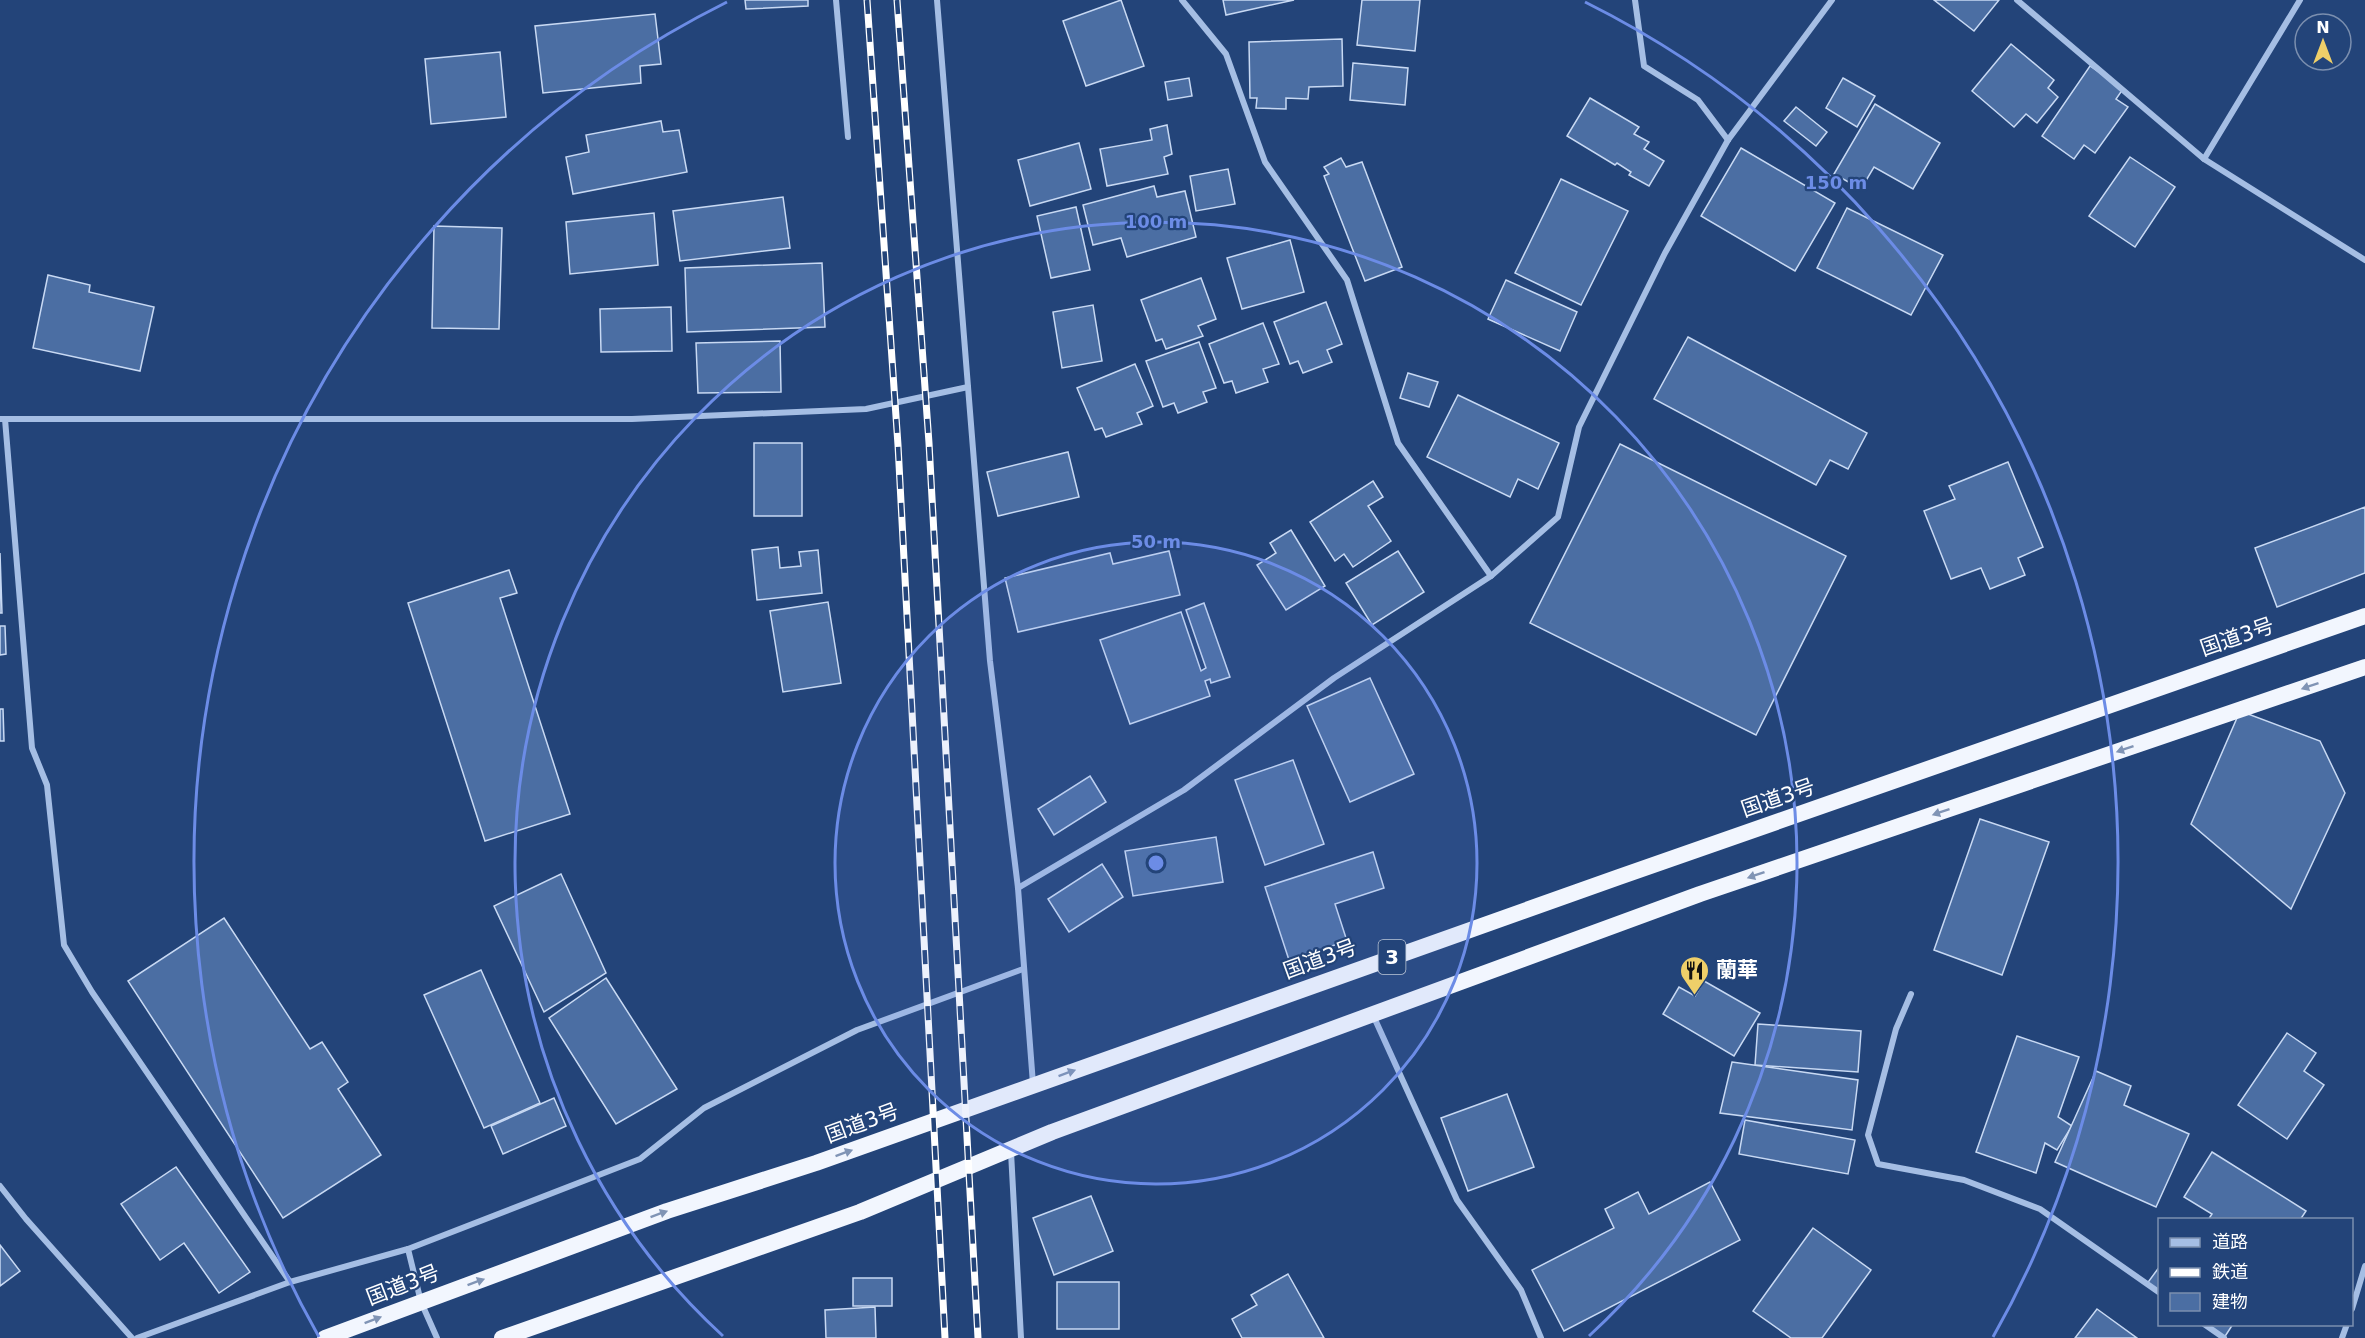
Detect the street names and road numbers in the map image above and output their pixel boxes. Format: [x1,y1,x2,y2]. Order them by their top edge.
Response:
street label: 国道3号 [2197,613,2277,661]
street label: 国道3号 [1738,774,1818,822]
street label: 国道3号 [1280,935,1360,983]
road number: 3 [1378,940,1406,974]
street label: 国道3号 [822,1099,902,1147]
street label: 国道3号 [363,1260,443,1310]

